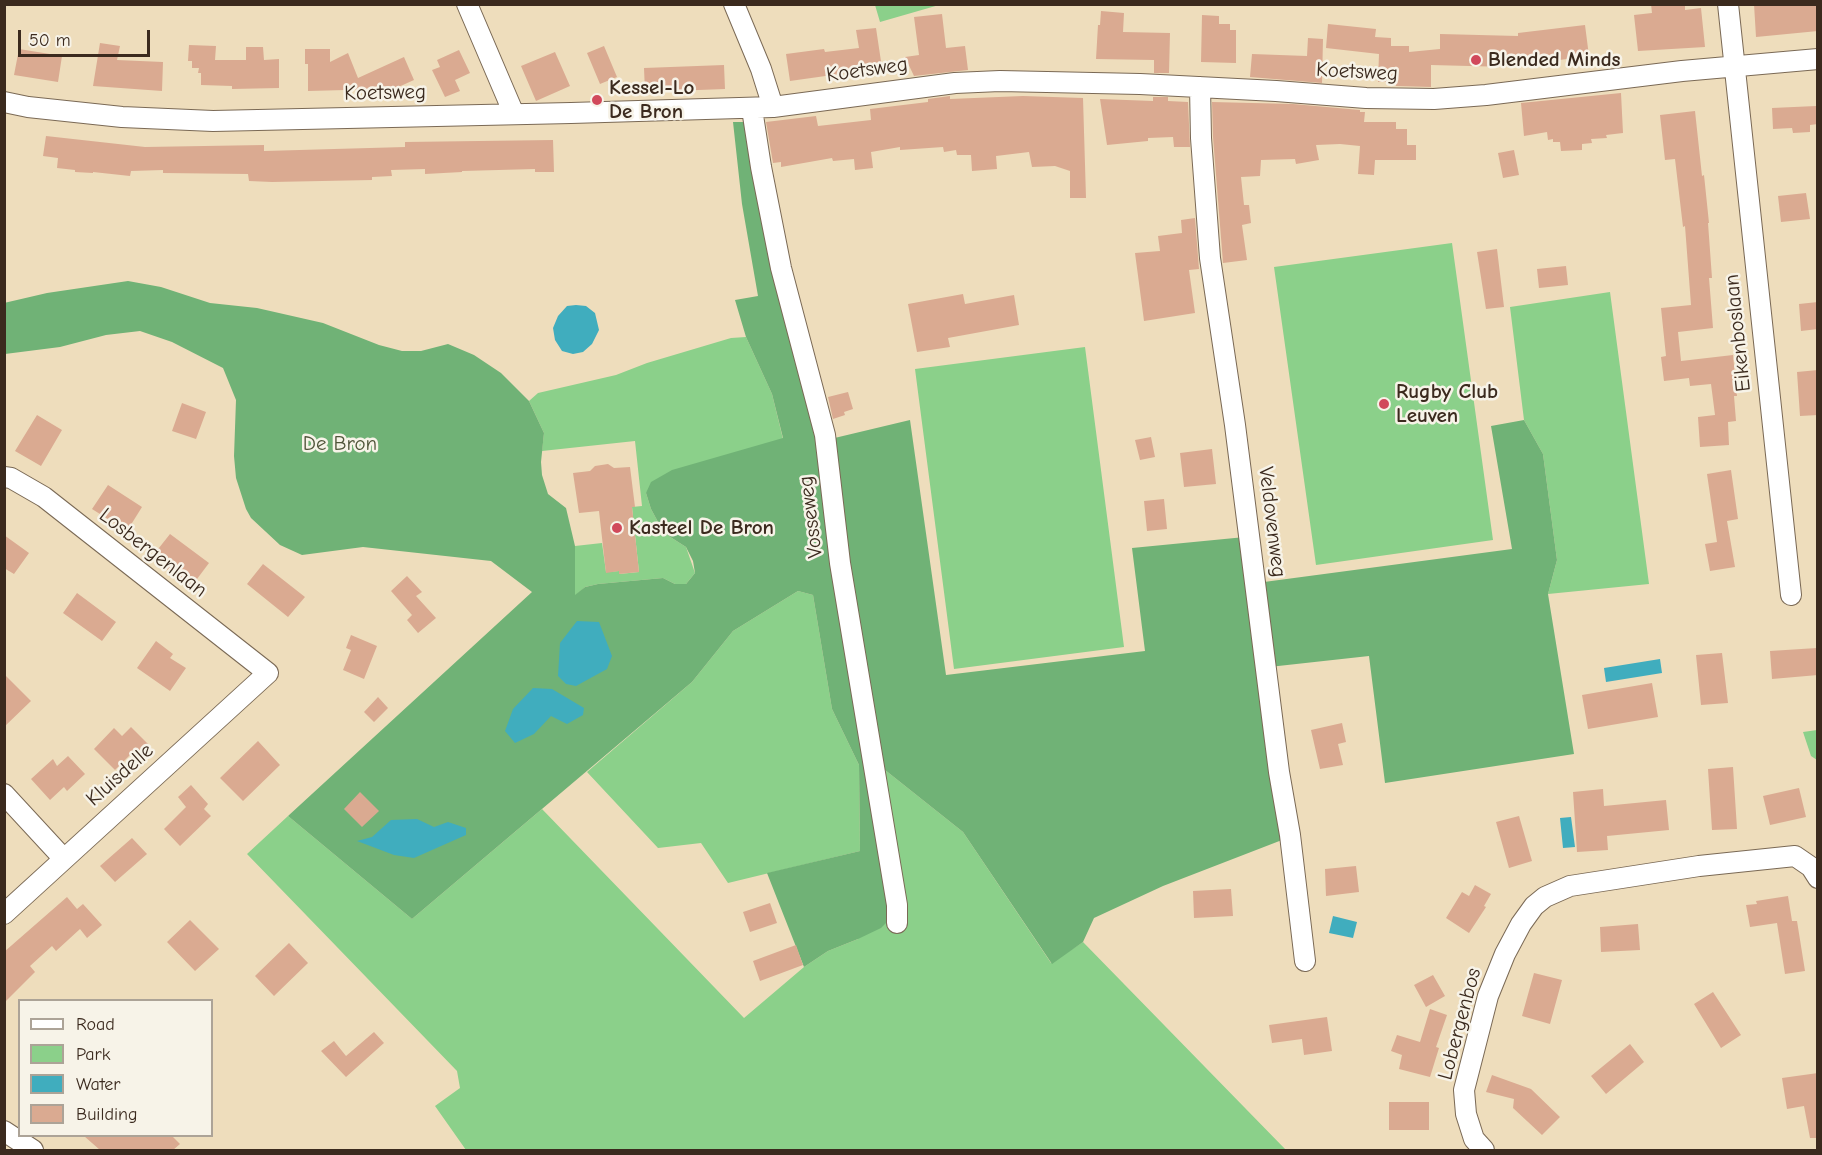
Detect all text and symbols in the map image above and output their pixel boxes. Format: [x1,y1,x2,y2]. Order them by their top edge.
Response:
scale bar [21,18,153,56]
text: 50 m [29,30,71,51]
place label: Blended Minds [1488,47,1621,73]
street label: Koetsweg [825,52,909,88]
marker: Blended Minds [1469,53,1483,67]
street label: Koetsweg [1315,57,1399,87]
place label: Kessel-Lo De Bron [609,75,694,125]
street label: Koetsweg [344,80,426,106]
marker: Kessel-Lo De Bron [590,93,604,107]
street label: Eikenboslaan [1719,273,1757,393]
place label: Rugby Club Leuven [1396,379,1498,429]
marker: Rugby Club Leuven [1377,397,1391,411]
park label: De Bron [303,431,377,457]
street label: Veldovenweg [1253,465,1291,579]
street label: Vosseweg [793,474,829,560]
street label: Losbergenlaan [94,503,212,603]
place label: Kasteel De Bron [629,515,774,541]
marker: Kasteel De Bron [610,521,624,535]
street label: Kluisdelle [81,738,159,812]
street label: Lobergenbos [1433,965,1487,1083]
legend [18,999,213,1137]
text: Road [76,1014,115,1035]
text: Park [76,1044,110,1065]
text: Water [76,1074,120,1095]
text: Building [76,1104,138,1125]

